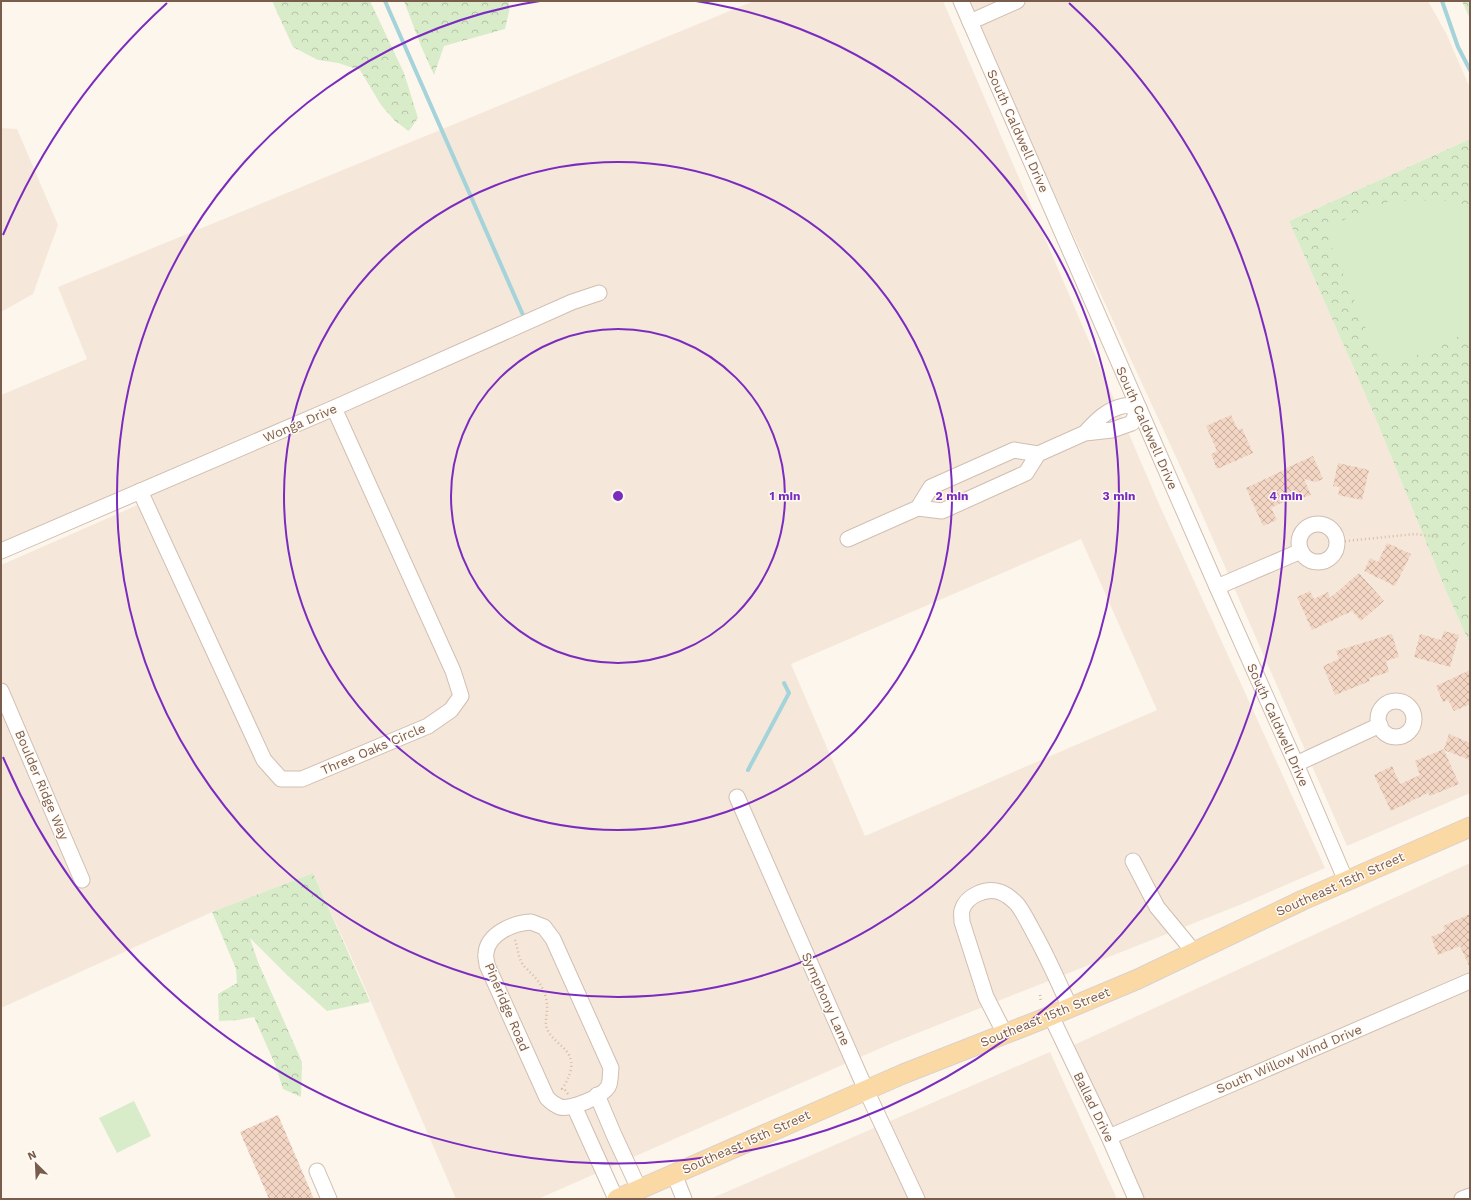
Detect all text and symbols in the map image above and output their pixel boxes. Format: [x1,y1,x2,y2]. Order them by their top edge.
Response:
street label: South Caldwell Drive [984,67,1052,195]
street label: South Caldwell Drive [1113,364,1181,492]
street label: Wonga Drive [261,401,339,445]
centre of rings [611,489,625,503]
text: 1 min [770,489,800,503]
text: 2 min [936,489,968,503]
text: 3 min [1103,489,1135,503]
text: 4 min [1269,489,1303,503]
street label: South Caldwell Drive [1244,661,1312,789]
street label: Three Oaks Circle [319,720,427,778]
street label: Boulder Ridge Way [12,728,72,842]
street label: Southeast 15th Street [1274,849,1407,919]
street label: Symphony Lane [799,950,853,1048]
street label: Pineridge Road [482,961,532,1053]
street label: Southeast 15th Street [978,984,1113,1050]
street label: South Willow Wind Drive [1214,1021,1364,1097]
street label: Ballad Drive [1071,1070,1117,1144]
street label: Southeast 15th Street [680,1107,813,1177]
north arrow [16,1144,56,1184]
text: N [26,1148,39,1163]

